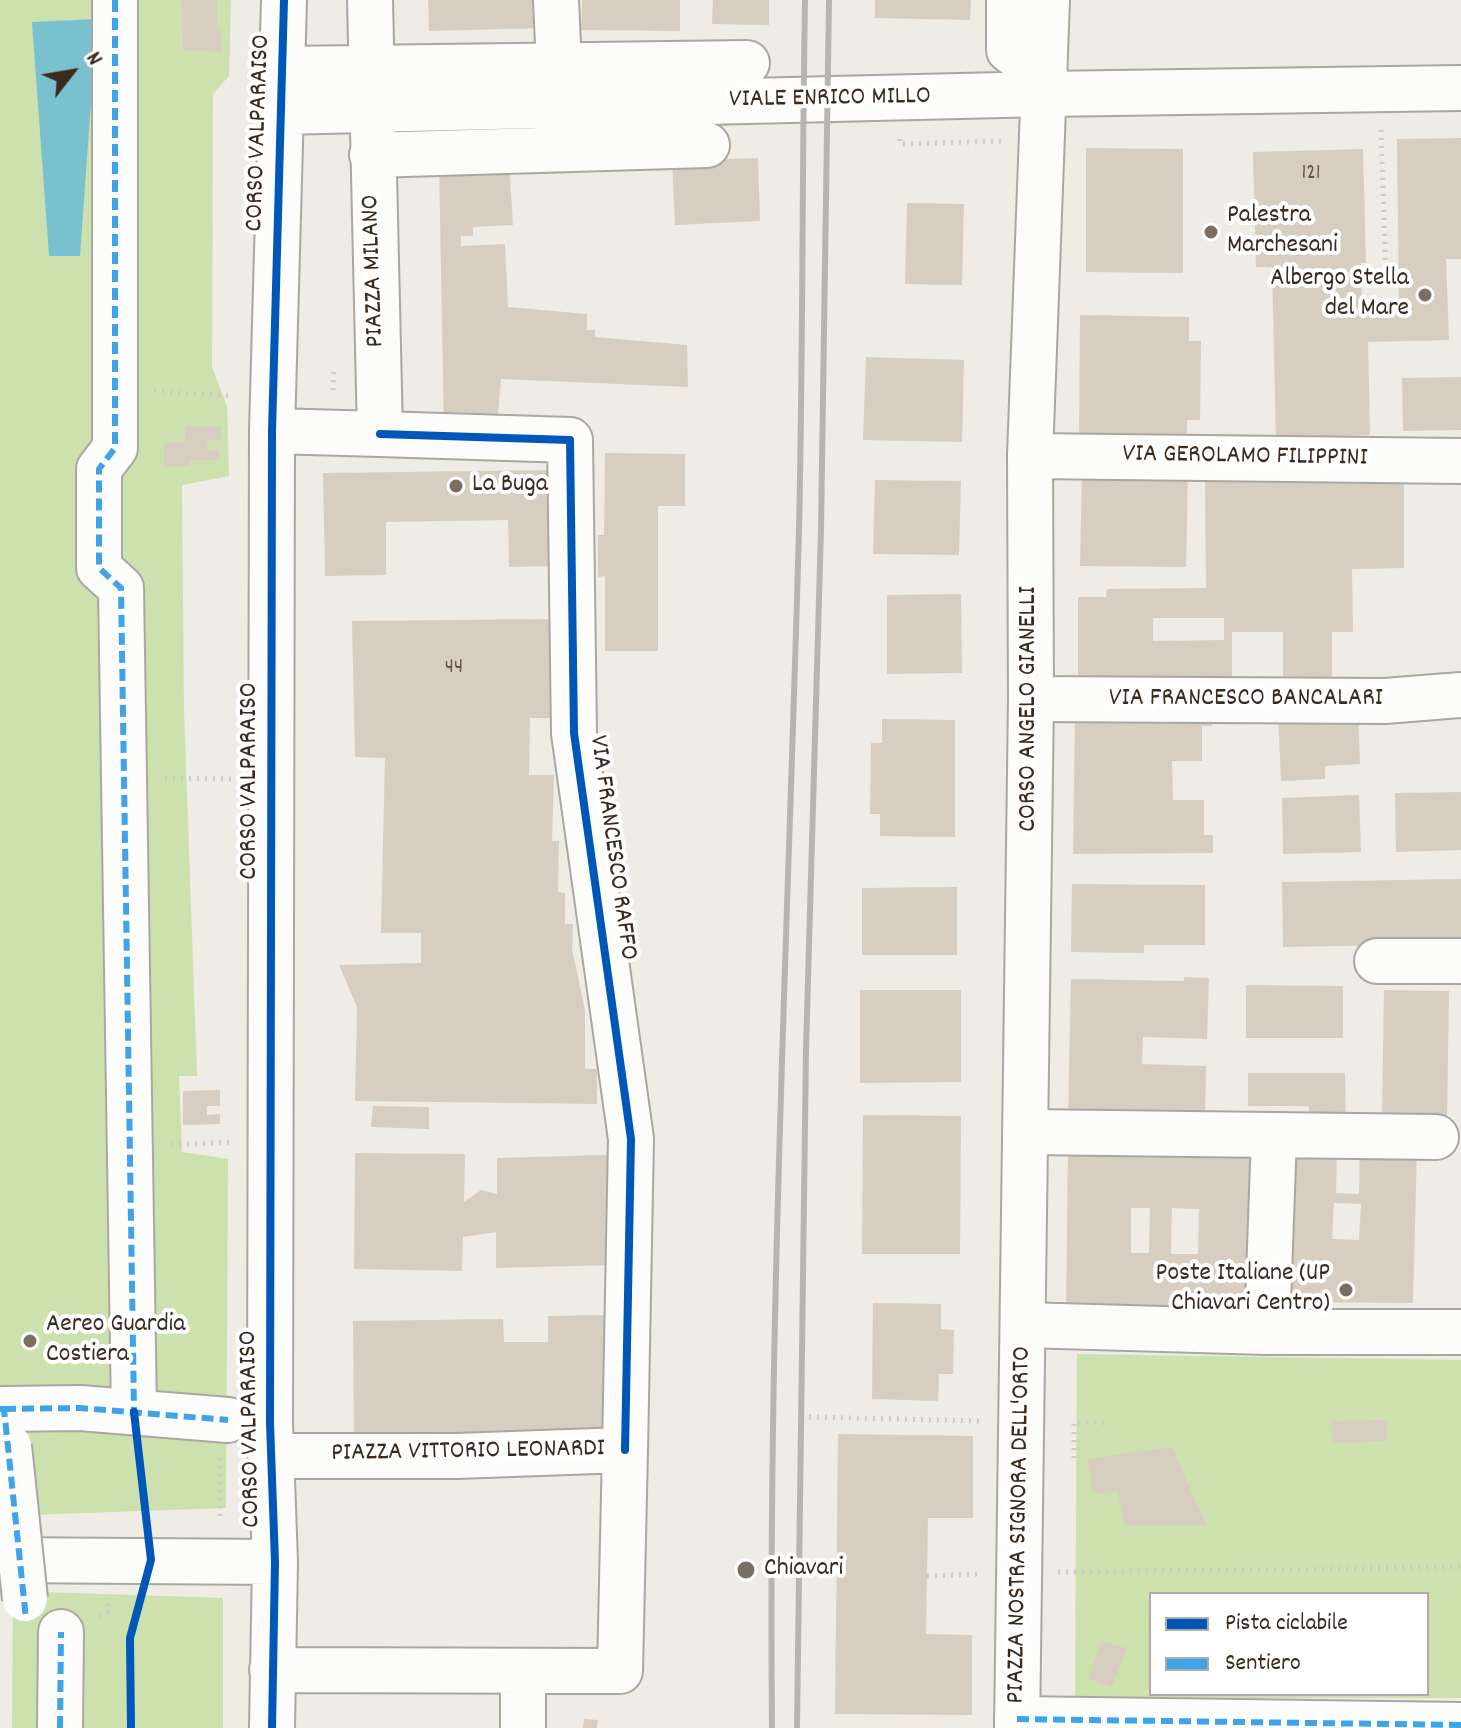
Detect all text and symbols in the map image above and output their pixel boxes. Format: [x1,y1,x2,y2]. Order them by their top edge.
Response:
north arrow [32,32,112,112]
street label: CORSO VALPARAISO [241,34,279,232]
text: N [77,47,109,72]
street label: VIALE ENRICO MILLO [729,83,931,117]
house number: 121 [1301,162,1321,188]
street label: PIAZZA MILANO [357,194,393,348]
place label: Palestra Marchesani [1227,201,1338,262]
marker: Palestra Marchesani [1202,223,1220,241]
place label: Albergo Stella del Mare [1270,264,1409,326]
marker: Albergo Stella del Mare [1416,286,1434,304]
street label: VIA GEROLAMO FILIPPINI [1122,440,1368,476]
place label: La Buga [472,470,548,502]
marker: La Buga [447,477,465,495]
street label: CORSO ANGELO GIANELLI [1014,586,1046,832]
house number: 44 [445,656,463,682]
street label: CORSO VALPARAISO [235,682,267,880]
street label: VIA FRANCESCO BANCALARI [1109,684,1383,716]
street label: VIA FRANCESCO RAFFO [580,734,642,962]
place label: Poste Italiane (UP Chiavari Centro) [1156,1259,1330,1320]
marker: Poste Italiane (UP Chiavari Centro) [1337,1281,1355,1299]
place label: Aereo Guardia Costiera [46,1310,186,1372]
street label: CORSO VALPARAISO [235,1330,269,1528]
marker: Aereo Guardia Costiera [21,1332,39,1350]
street label: PIAZZA NOSTRA SIGNORA DELL'ORTO [1002,1346,1040,1704]
street label: PIAZZA VITTORIO LEONARDI [331,1435,605,1471]
place label: Chiavari [764,1554,843,1586]
marker: Chiavari [735,1559,757,1581]
legend [1149,1592,1429,1696]
text: Pista ciclabile [1225,1607,1348,1641]
text: Sentiero [1225,1647,1301,1681]

